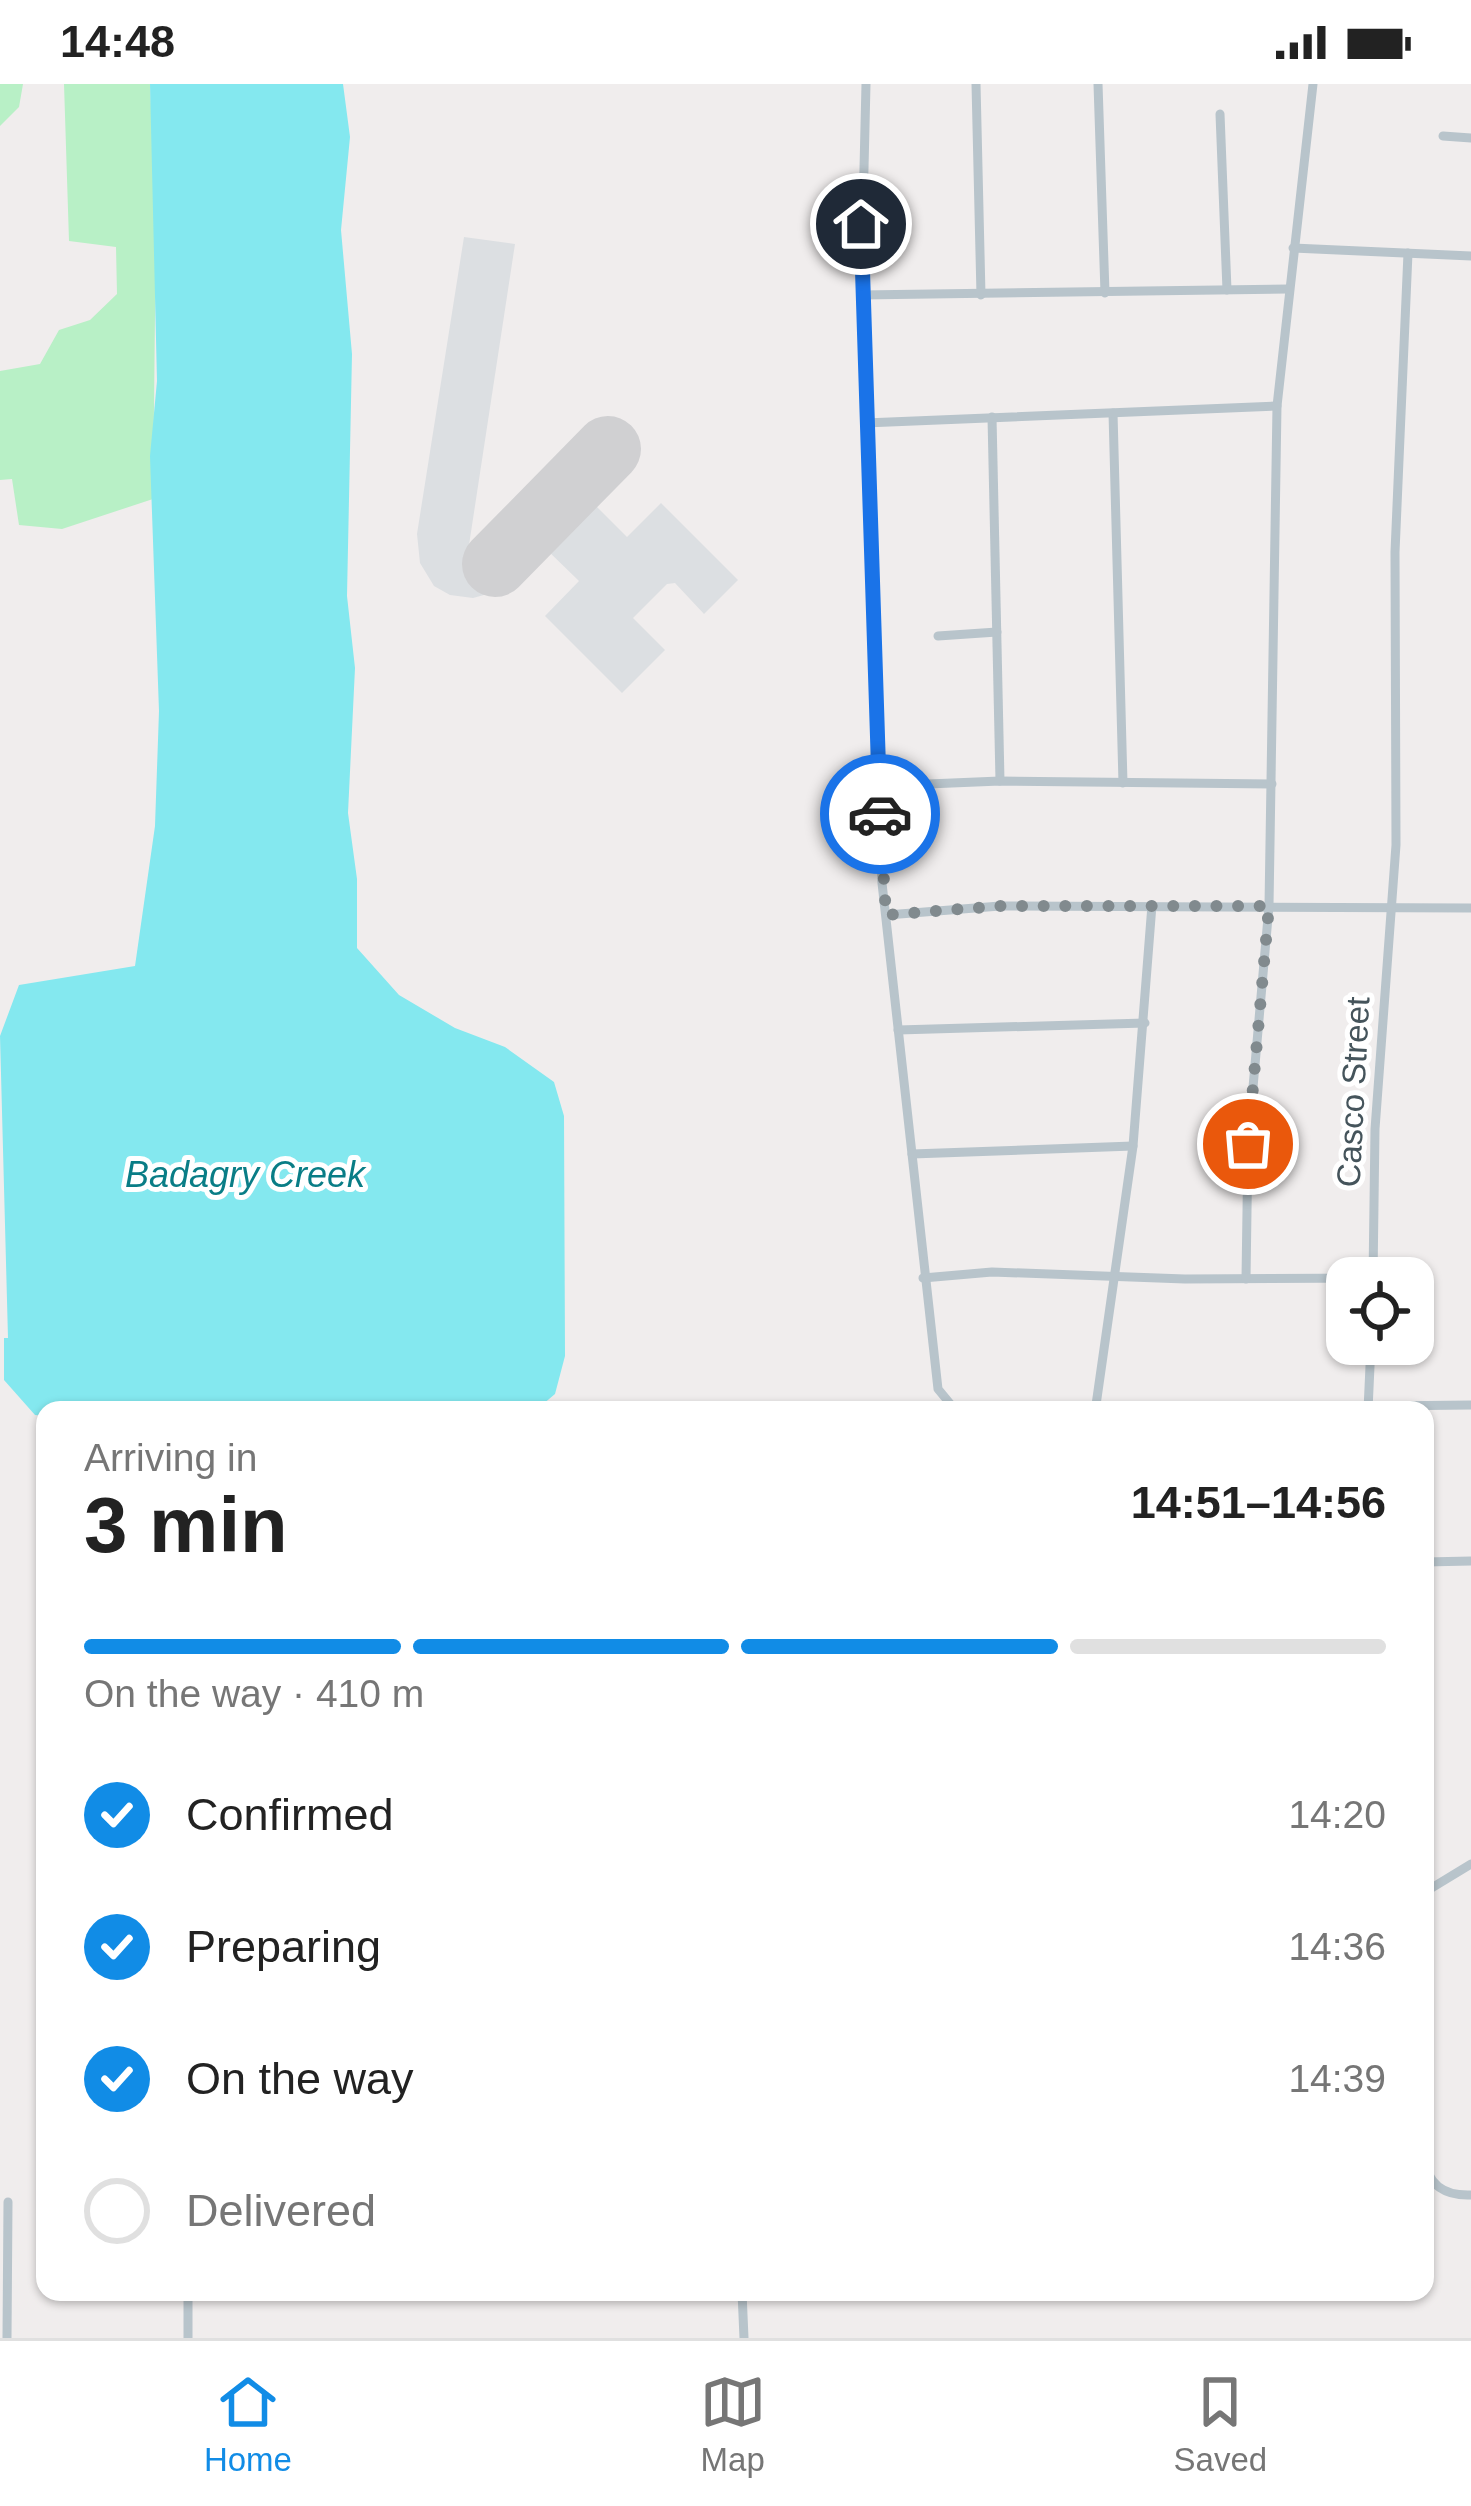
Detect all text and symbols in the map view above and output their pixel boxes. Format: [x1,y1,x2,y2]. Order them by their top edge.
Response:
text: 14:48 [60,16,175,67]
pin [810,173,912,275]
icon: home [828,191,894,257]
courier [820,754,940,874]
icon: car [847,781,913,847]
street label: Casco Street [1330,996,1376,1188]
pin [1197,1093,1299,1195]
icon: bag [1215,1111,1281,1177]
water label: Badagry Creek [125,1154,367,1195]
map controls [1326,1257,1434,1365]
button: locate [1326,1257,1434,1365]
text: Arriving in [84,1436,257,1479]
text: 14:51–14:56 [1131,1477,1386,1528]
text: 3 min [84,1481,288,1569]
text: On the way · 410 m [84,1672,424,1715]
icon: check [84,1782,150,1848]
text: Confirmed [186,1789,394,1840]
text: 14:20 [1288,1793,1386,1836]
icon: check [84,1914,150,1980]
text: Preparing [186,1921,381,1972]
text: 14:36 [1288,1925,1386,1968]
icon: check [84,2046,150,2112]
text: On the way [186,2053,414,2104]
text: 14:39 [1288,2057,1386,2100]
text: Delivered [186,2185,376,2236]
tab: Home [204,2369,292,2479]
tab: Map [700,2369,766,2479]
tab: Saved [1174,2369,1267,2479]

